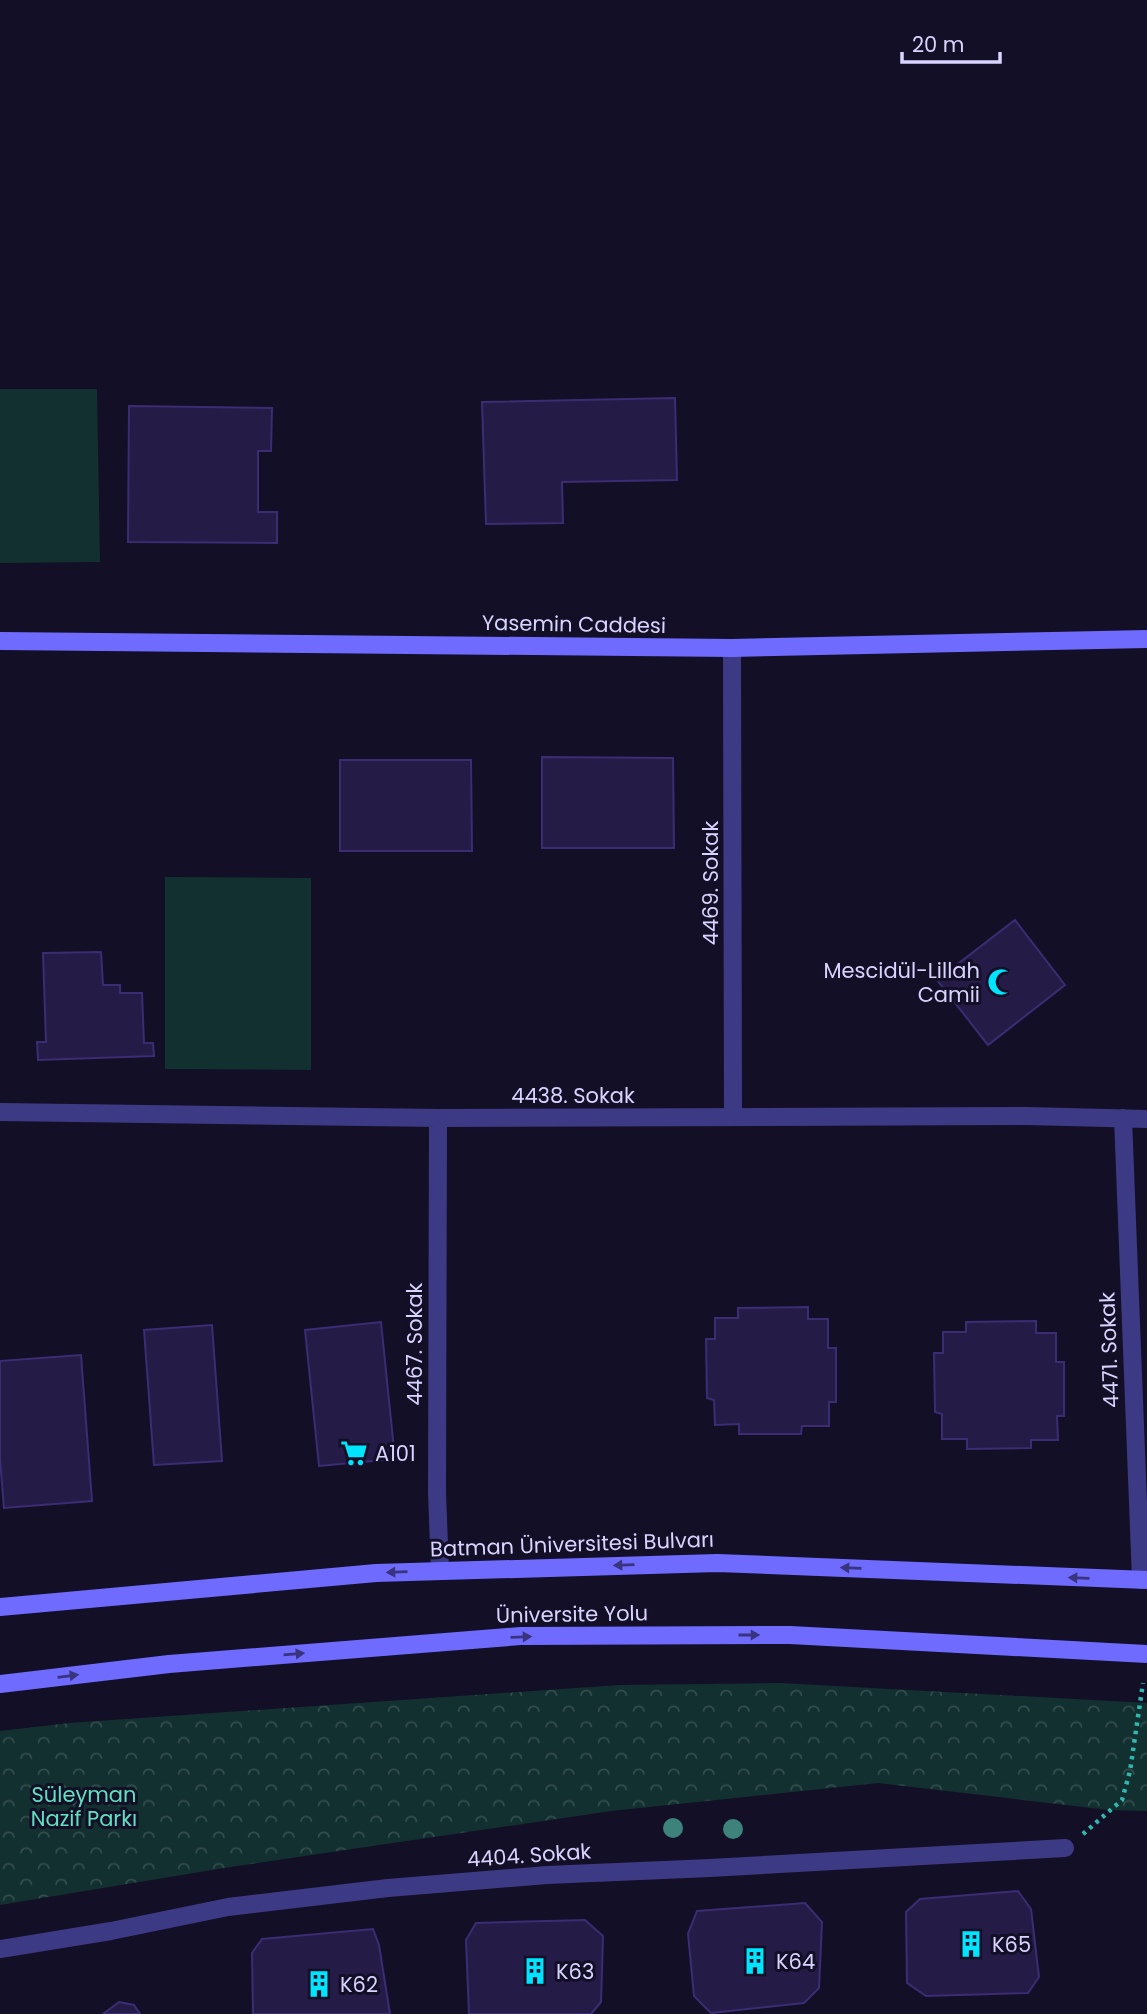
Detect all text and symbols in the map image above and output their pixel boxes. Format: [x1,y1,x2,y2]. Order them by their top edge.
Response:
scale bar [902,21,1000,65]
text: 20 m [912,30,965,59]
street label: Yasemin Caddesi [482,608,666,640]
street label: 4469. Sokak [696,821,725,945]
place label: Mescidül-Lillah Camii [823,956,980,1009]
mosque icon: Mescidül-Lillah Camii [986,967,1016,997]
street label: 4438. Sokak [511,1081,635,1110]
street label: 4467. Sokak [400,1282,429,1405]
street label: 4471. Sokak [1092,1291,1126,1409]
supermarket icon: A101 [339,1438,369,1468]
place label: A101 [375,1439,416,1468]
street label: Batman Üniversitesi Bulvarı [430,1525,714,1563]
one-way arrow [613,1560,635,1571]
one-way arrow [840,1563,862,1574]
one-way arrow [386,1566,408,1578]
one-way arrow [1068,1572,1090,1583]
street label: Üniversite Yolu [496,1598,648,1630]
one-way arrow [738,1629,760,1641]
one-way arrow [510,1631,532,1642]
one-way arrow [283,1648,305,1659]
one-way arrow [57,1670,79,1681]
park label: Süleyman Nazif Parkı [31,1780,137,1833]
street label: 4404. Sokak [466,1836,592,1874]
building icon: K65 [956,1929,986,1959]
place label: K65 [992,1930,1031,1959]
building icon: K64 [740,1946,770,1976]
place label: K64 [776,1947,815,1976]
building icon: K63 [520,1956,550,1986]
place label: K63 [556,1957,594,1986]
building icon: K62 [304,1969,334,1999]
place label: K62 [340,1970,378,1999]

